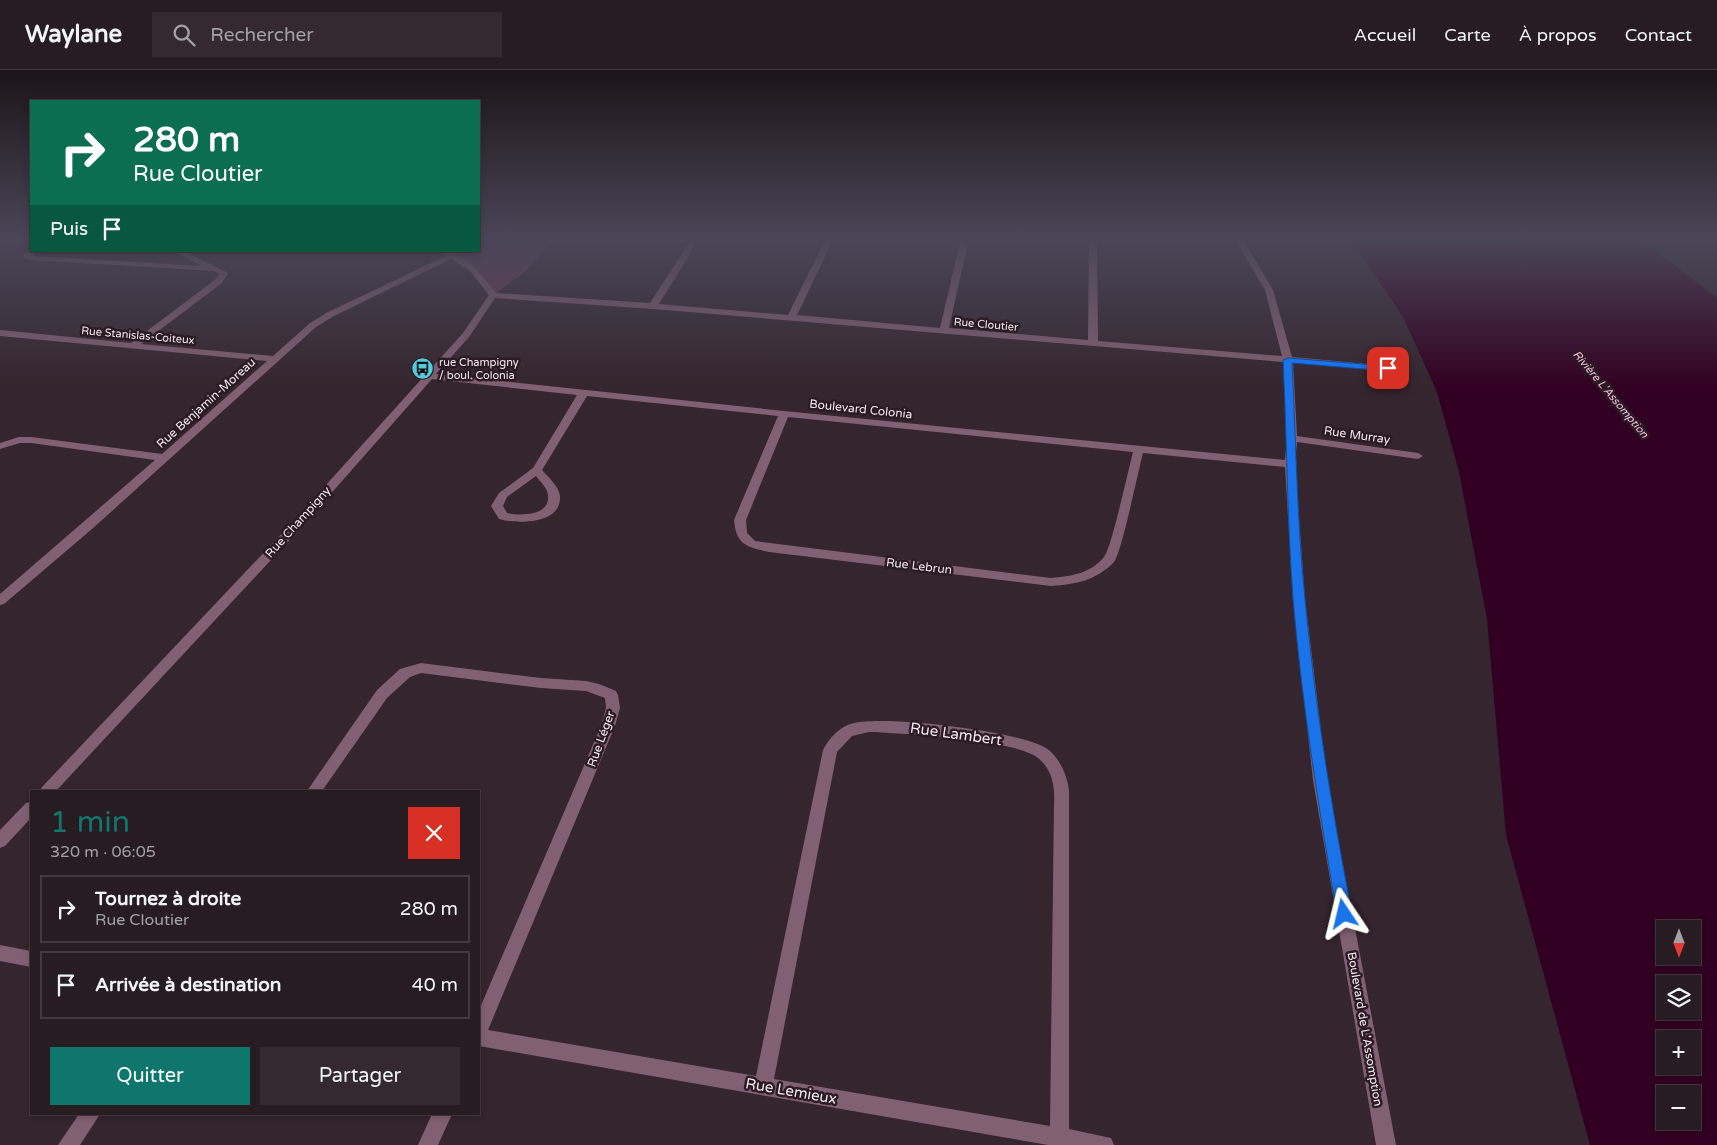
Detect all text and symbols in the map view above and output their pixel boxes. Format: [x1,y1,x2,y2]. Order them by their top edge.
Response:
search box [152,12,502,57]
text: Waylane [25,20,122,49]
icon: search [170,21,198,49]
text: Rechercher [210,24,314,46]
text: Accueil [1354,24,1416,46]
text: Carte [1444,24,1491,46]
text: À propos [1519,24,1597,46]
text: Contact [1625,24,1692,46]
text: 280 m [133,119,240,161]
icon: right [50,120,115,185]
text: Rue Cloutier [133,161,263,187]
icon: arrive [98,215,126,243]
text: Puis [50,218,88,240]
street label: Rue Cloutier [953,315,1020,334]
street label: Rue Stanislas-Coiteux [81,324,195,347]
pin [1367,347,1409,389]
water label: Rivière L'Assomption [1570,348,1651,441]
icon: arrive [1374,354,1402,382]
street label: Rue Benjamin-Moreau [154,355,258,451]
bus stop icon: rue Champigny / boul. Colonia [411,356,435,380]
place label: rue Champigny / boul. Colonia [439,356,519,382]
street label: Boulevard Colonia [809,397,913,421]
street label: Rue Murray [1323,423,1392,447]
street label: Rue Champigny [262,483,334,560]
street label: Rue Lebrun [885,555,953,577]
street label: Rue Léger [584,709,618,769]
street label: Rue Lambert [909,719,1003,749]
text: 1 min [50,804,130,841]
button: close [408,807,460,859]
text: 320 m · 06:05 [50,842,156,862]
position arrow [1317,887,1369,939]
text: Tournez à droite [95,888,241,910]
icon: right [52,895,80,923]
text: 280 m [400,898,458,920]
text: Rue Cloutier [95,910,189,930]
north arrow [1656,920,1701,965]
map controls [1656,920,1701,1130]
street label: Boulevard de L'Assomption [1345,951,1385,1107]
icon: arrive [52,971,80,999]
text: Arrivée à destination [95,974,281,996]
text: 40 m [412,974,458,996]
button: layers [1656,975,1701,1020]
button: + [1656,1030,1701,1075]
button: Quitter [50,1047,250,1105]
button: Partager [260,1047,460,1105]
street label: Rue Lemieux [744,1074,838,1108]
button: − [1656,1085,1701,1130]

